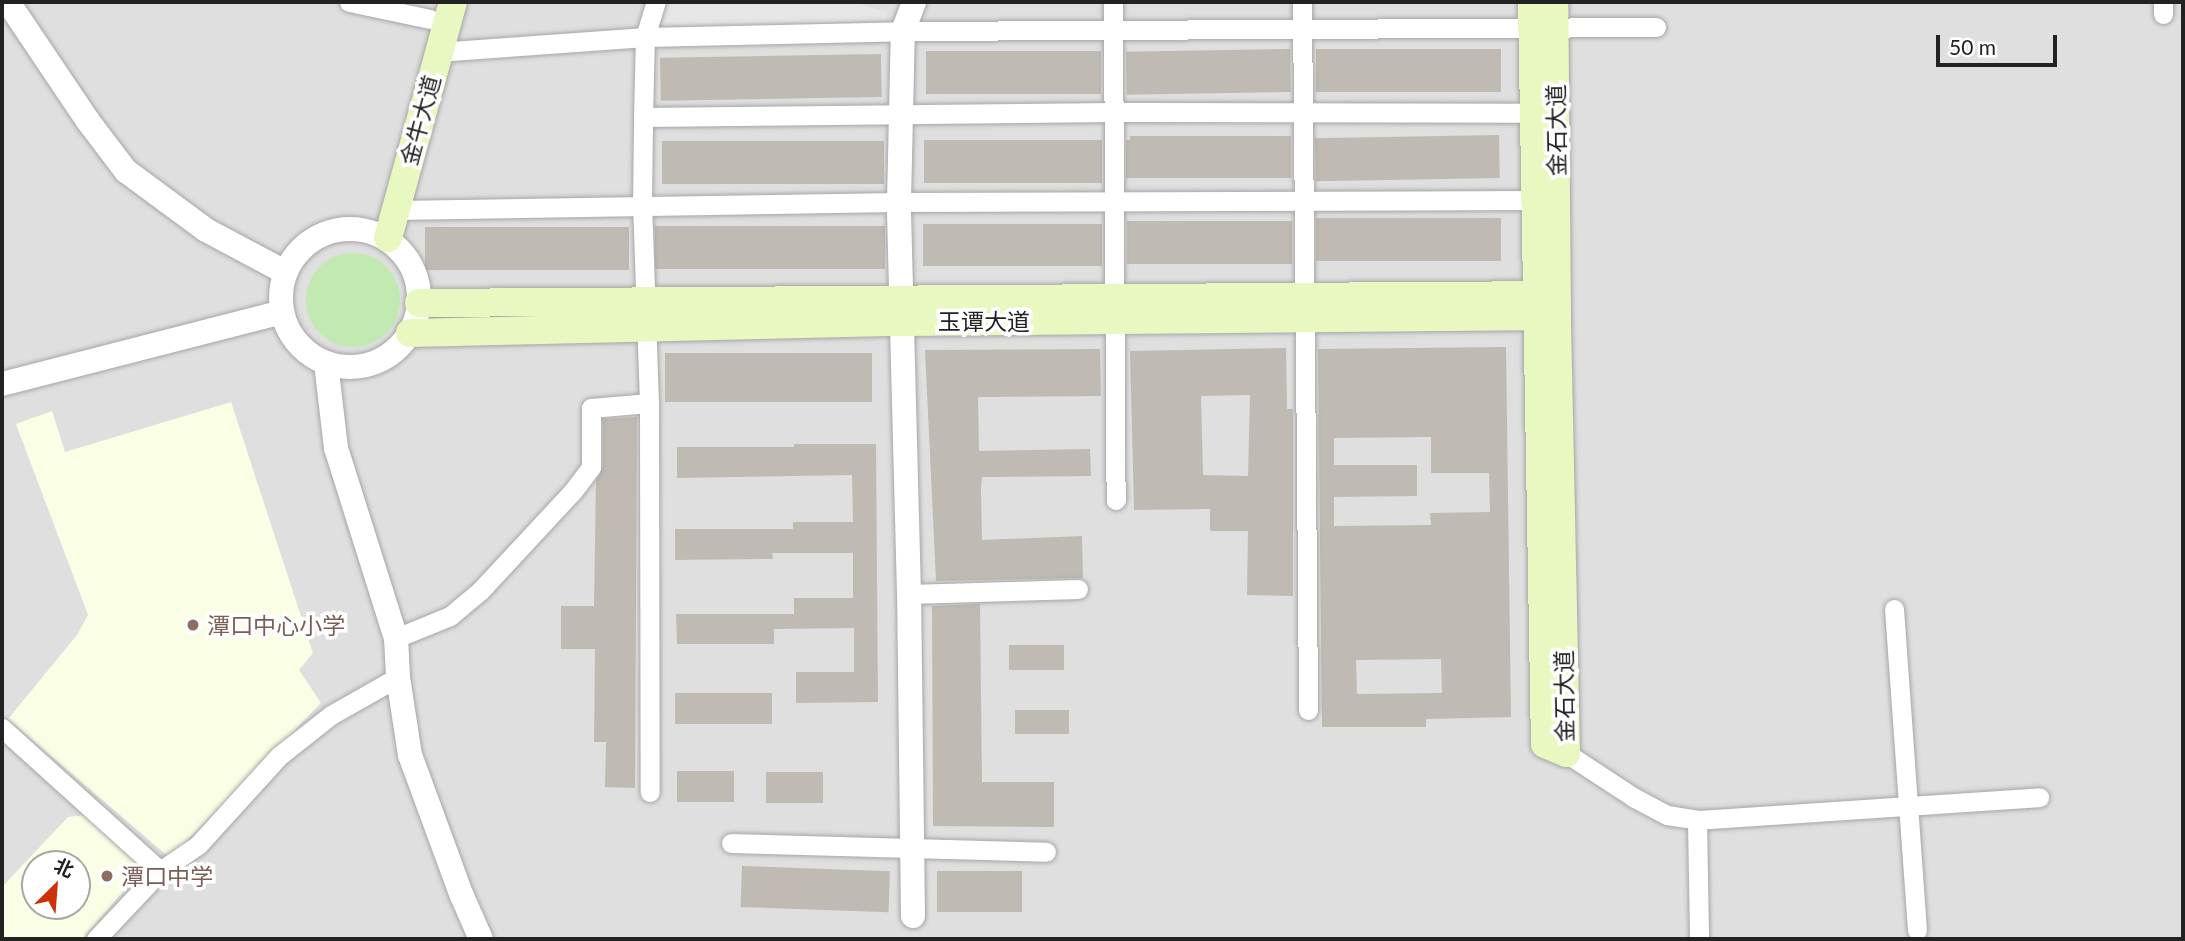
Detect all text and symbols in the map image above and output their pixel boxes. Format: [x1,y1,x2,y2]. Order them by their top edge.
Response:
scale bar [1940,21,2061,65]
text: 50 m [1949,34,1996,59]
street label: 金牛大道 [395,72,445,168]
street label: 金石大道 [1541,84,1571,176]
street label: 玉谭大道 [938,307,1030,335]
place label: 潭口中心小学 [207,611,345,639]
marker: 潭口中心小学 [185,617,201,633]
street label: 金石大道 [1549,650,1579,742]
north arrow [21,850,91,920]
text: 北 [51,853,78,882]
place label: 潭口中学 [121,862,213,890]
marker: 潭口中学 [99,868,115,884]

